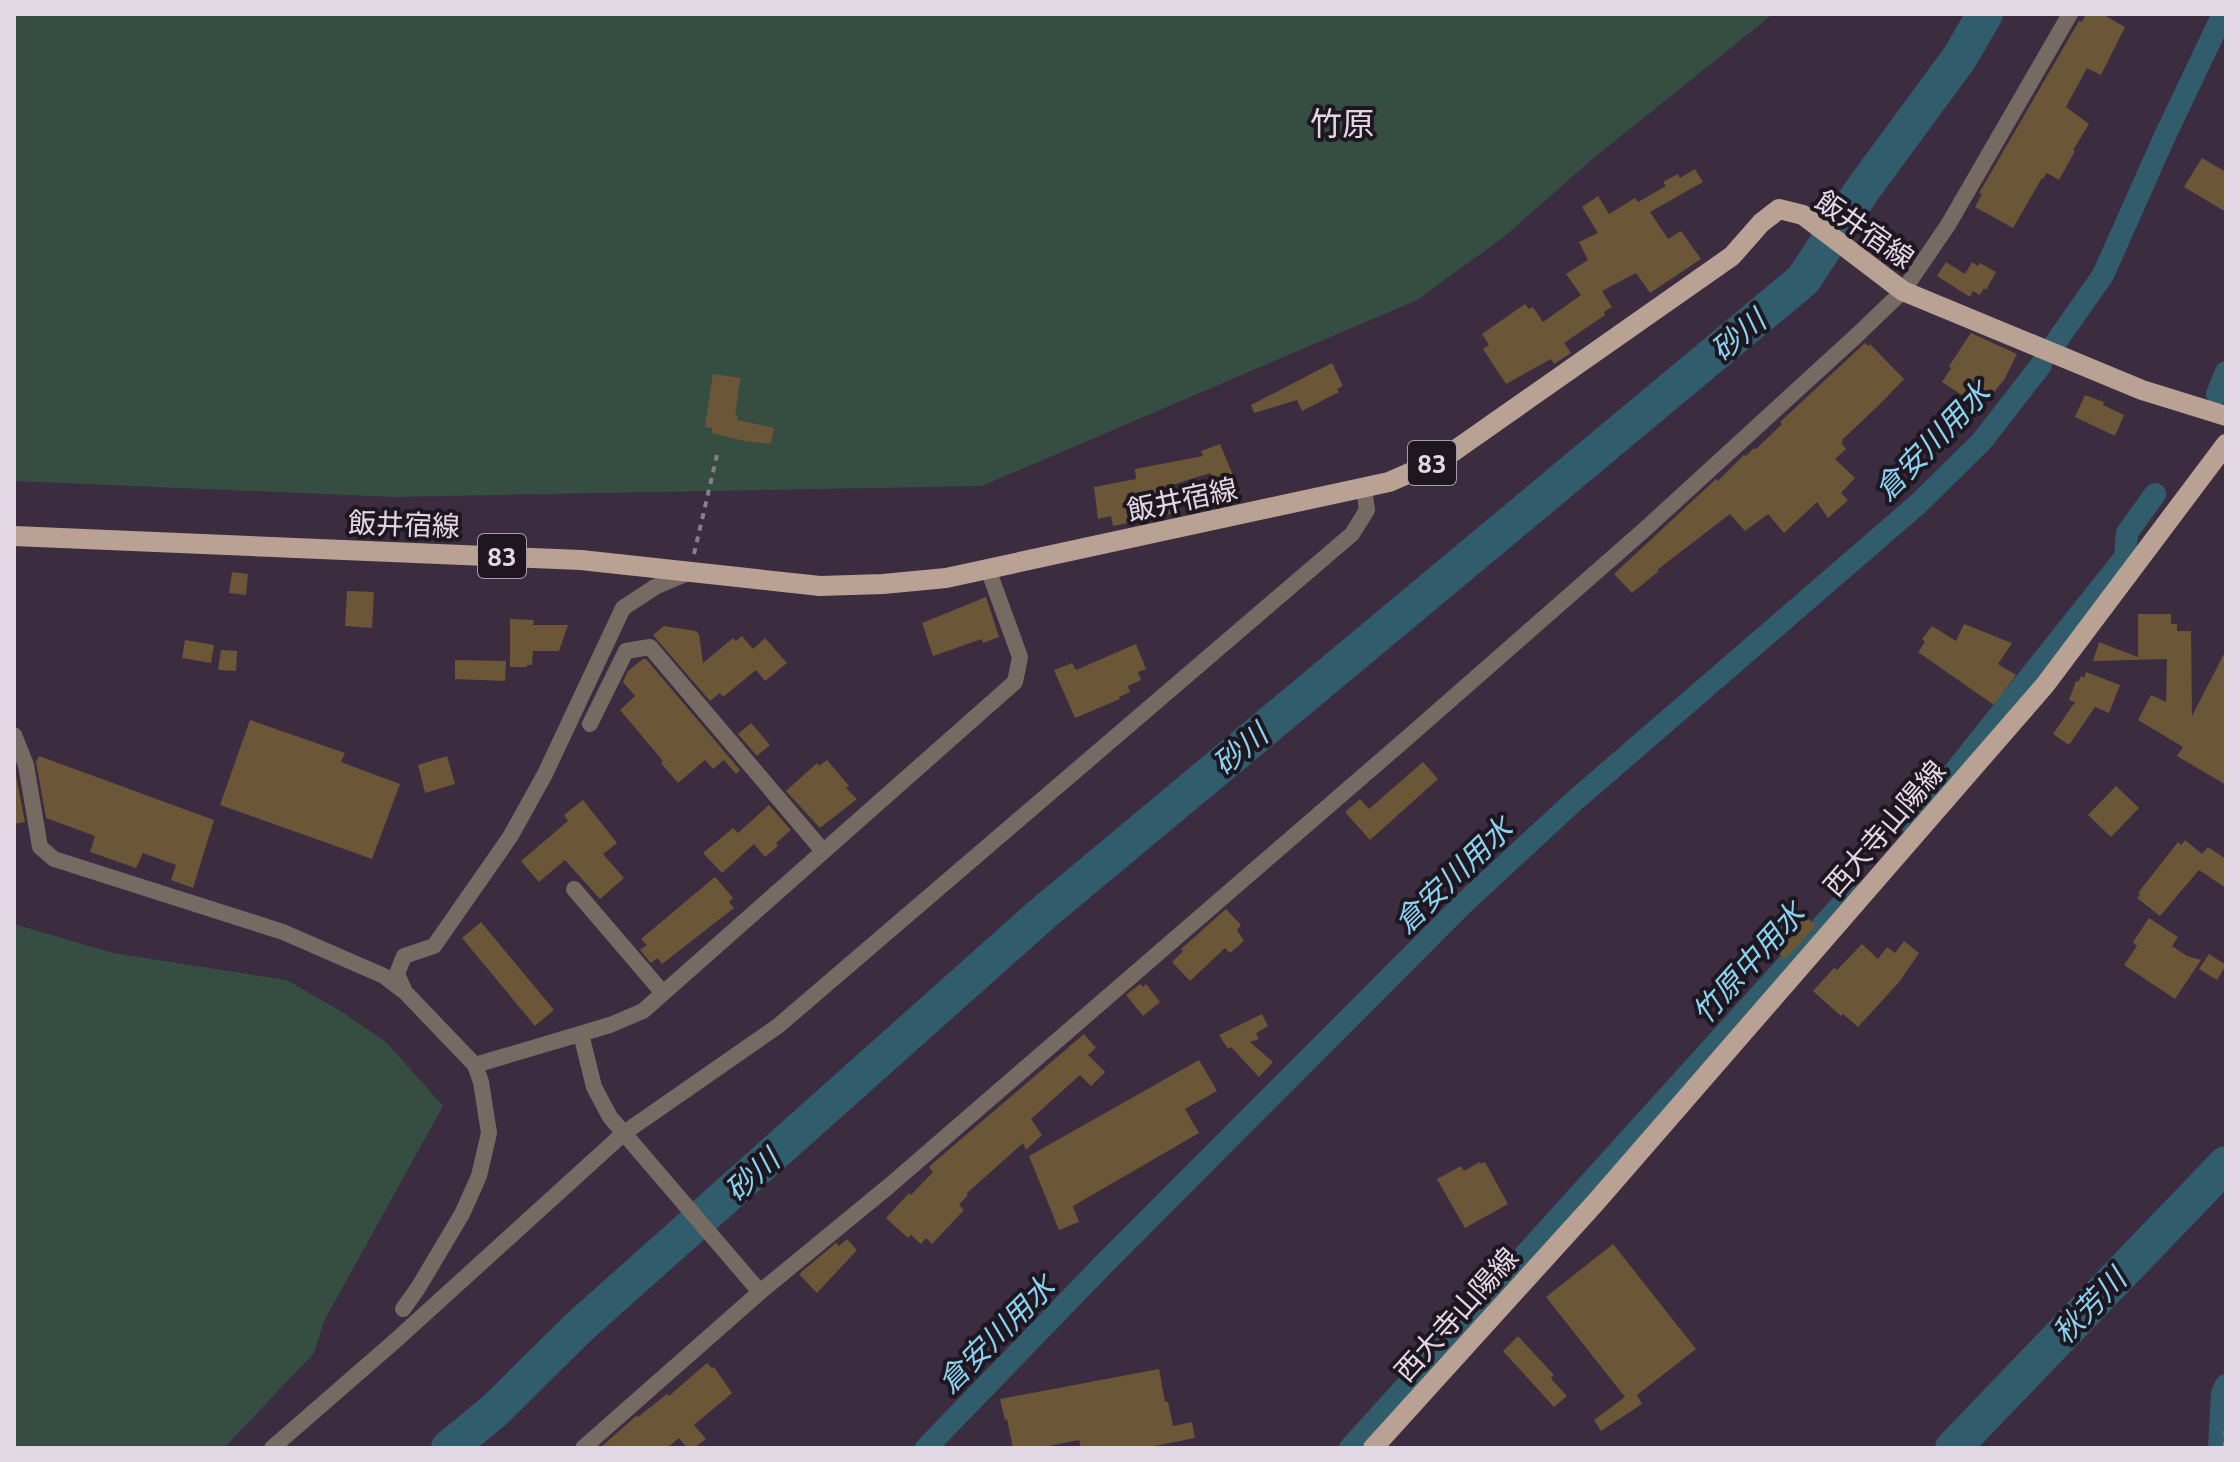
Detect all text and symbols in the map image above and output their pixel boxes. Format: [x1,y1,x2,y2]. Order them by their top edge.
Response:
district label: 竹原 [1310,105,1374,141]
street label: 飯井宿線 [1810,184,1920,274]
water label: 砂川 [1704,301,1774,367]
water label: 倉安川用水 [1868,373,1998,507]
road number: 83 [1408,441,1456,485]
street label: 飯井宿線 [1124,472,1240,526]
street label: 飯井宿線 [347,507,461,541]
road number: 83 [478,534,526,578]
water label: 砂川 [1206,715,1276,781]
street label: 西大寺山陽線 [1817,754,1951,902]
water label: 倉安川用水 [1387,809,1521,939]
water label: 竹原中用水 [1685,894,1813,1030]
water label: 砂川 [718,1140,788,1208]
street label: 西大寺山陽線 [1388,1241,1524,1387]
water label: 秋芳川 [2046,1260,2135,1350]
water label: 倉安川用水 [931,1267,1063,1399]

